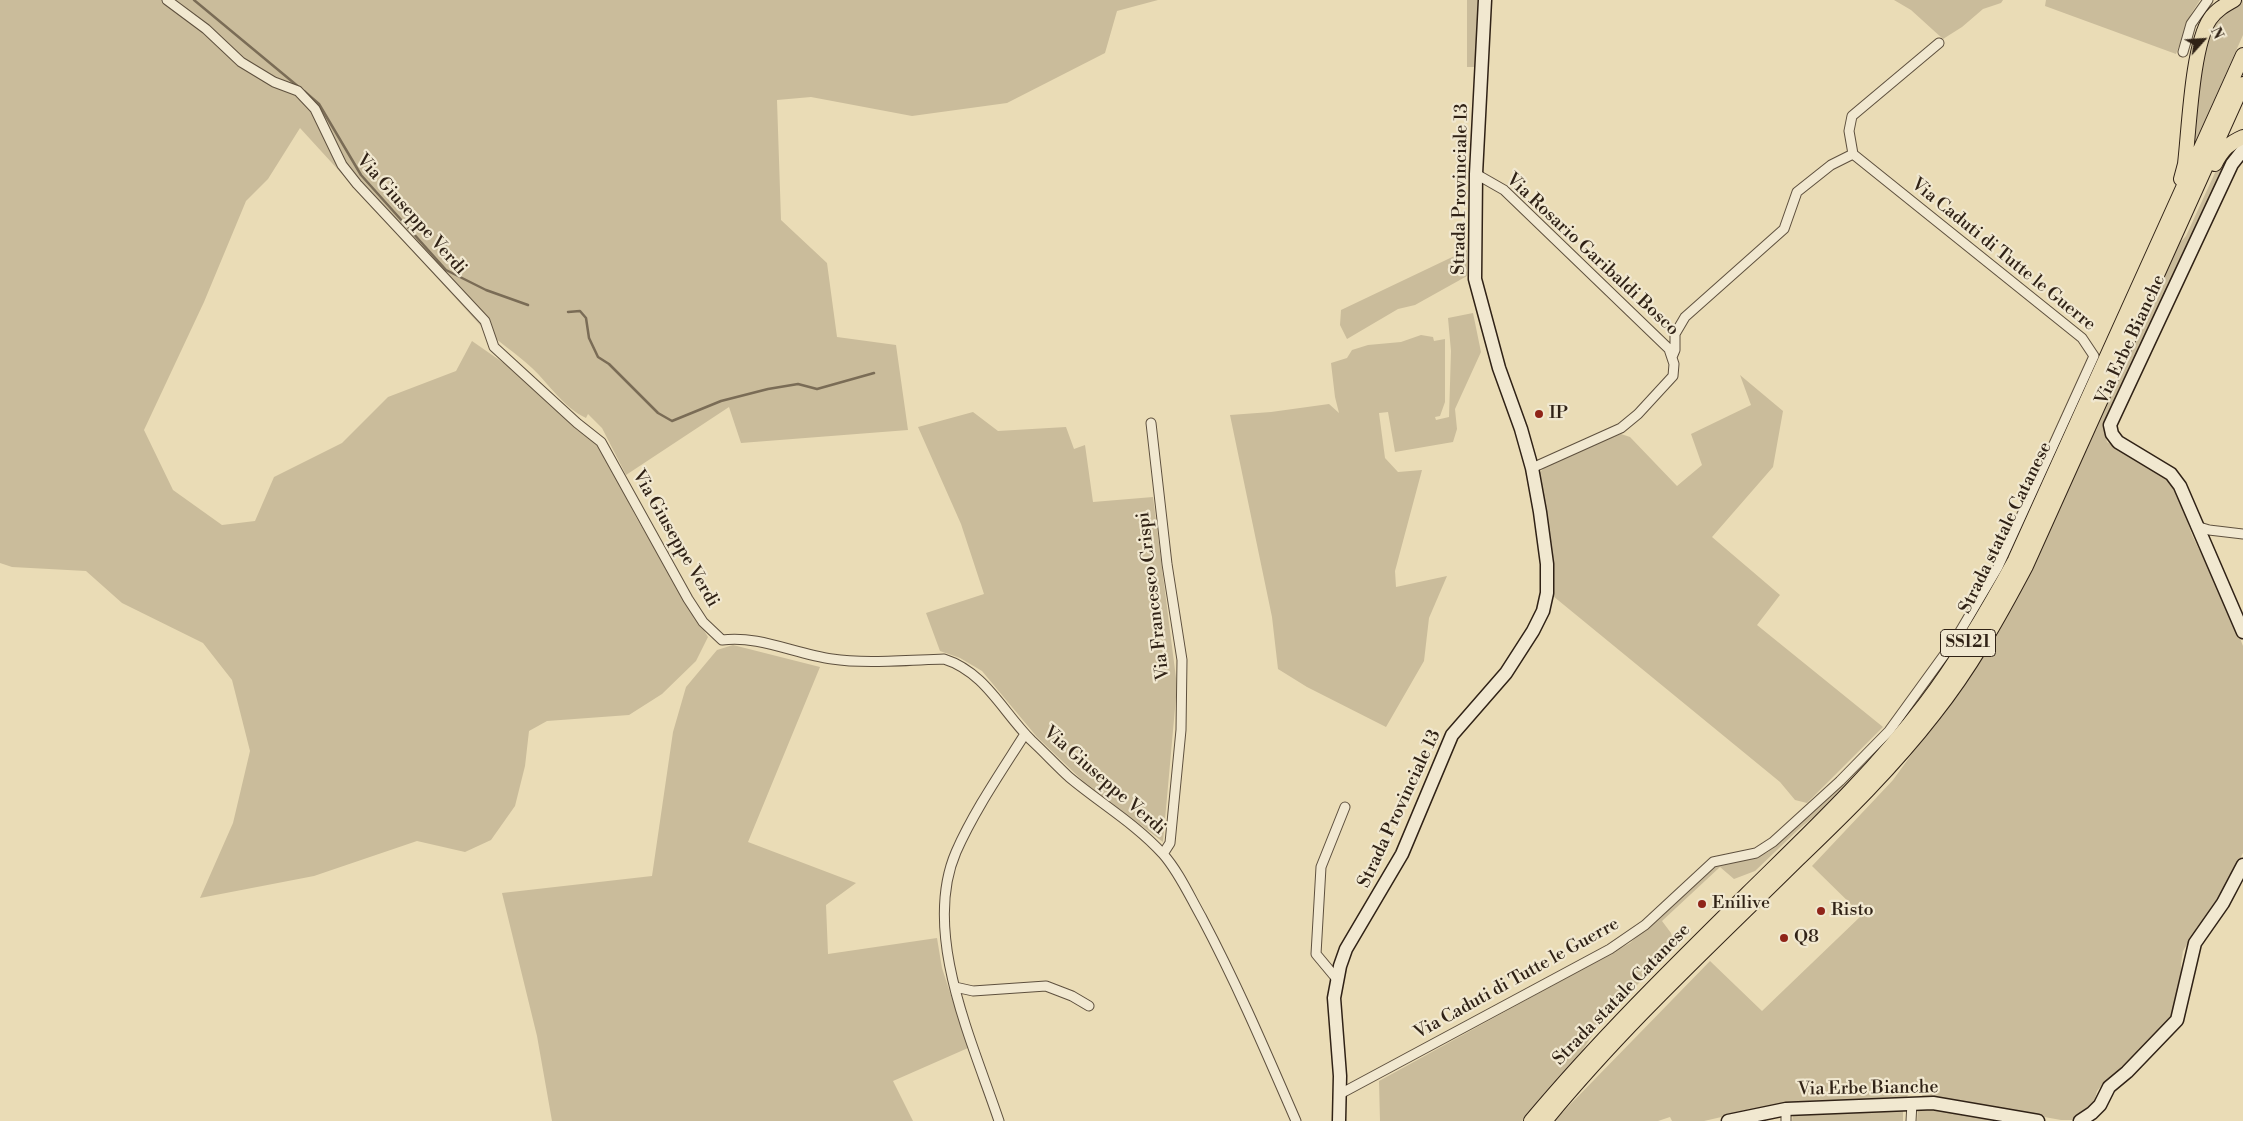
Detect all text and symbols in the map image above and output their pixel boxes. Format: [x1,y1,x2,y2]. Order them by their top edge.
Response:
north arrow [2178,15,2228,65]
text: N [2206,24,2227,42]
street label: Strada Provinciale 13 [1449,103,1473,275]
street label: Via Giuseppe Verdi [351,150,471,280]
street label: Via Rosario Garibaldi Bosco [1501,169,1683,341]
street label: Via Caduti di Tutte le Guerre [1906,174,2100,336]
street label: Via Erbe Bianche [2091,272,2171,408]
place label: IP [1549,403,1568,425]
marker: IP [1533,408,1545,420]
street label: Strada statale Catanese [1955,439,2057,617]
street label: Via Giuseppe Verdi [627,467,723,611]
street label: Via Francesco Crispi [1133,511,1175,681]
road number: SS121 [1940,630,1996,656]
street label: Via Giuseppe Verdi [1038,722,1170,840]
street label: Strada Provinciale 13 [1354,727,1446,891]
place label: Enilive [1712,893,1770,915]
marker: Enilive [1696,898,1708,910]
place label: Risto [1831,900,1874,922]
marker: Risto [1815,905,1827,917]
street label: Via Caduti di Tutte le Guerre [1411,914,1623,1044]
street label: Strada statale Catanese [1549,920,1695,1070]
place label: Q8 [1794,927,1819,949]
marker: Q8 [1778,932,1790,944]
street label: Via Erbe Bianche [1797,1077,1939,1101]

